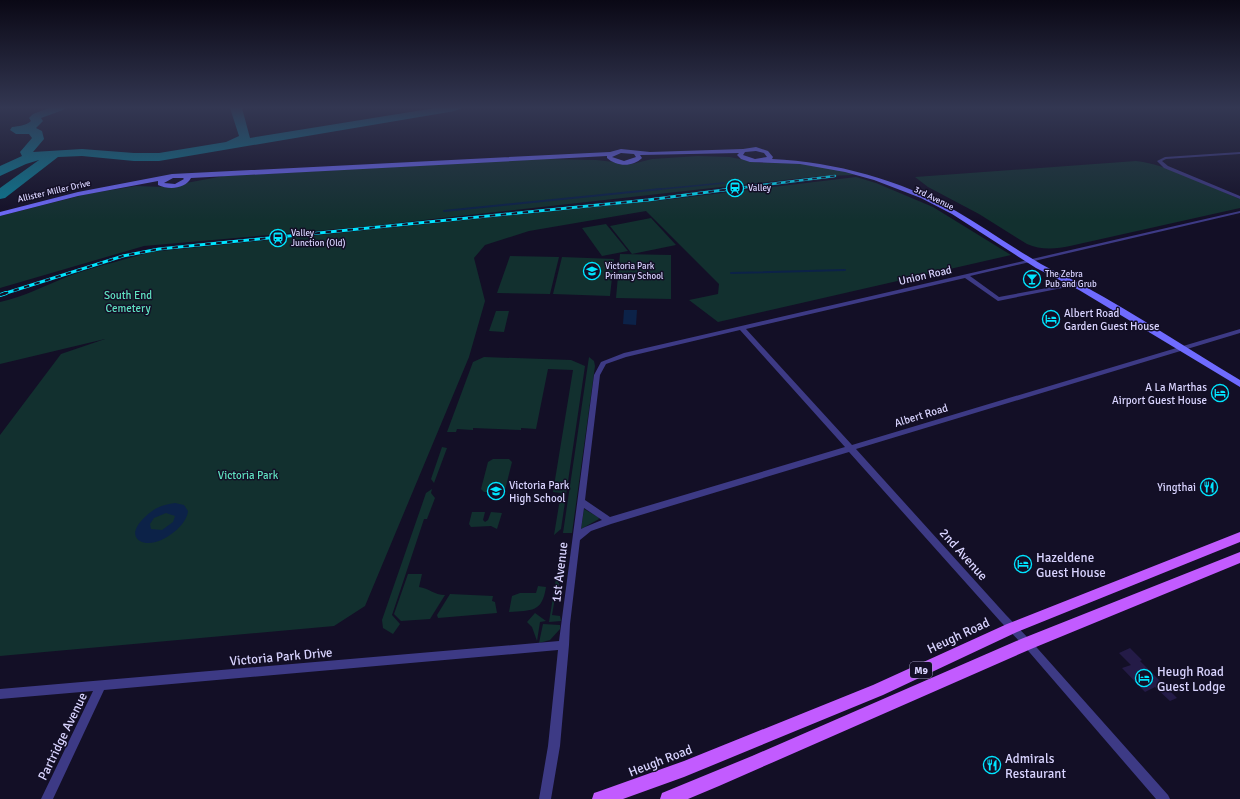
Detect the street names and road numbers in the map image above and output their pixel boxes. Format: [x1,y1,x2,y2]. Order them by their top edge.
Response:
street label: Allister Miller Drive [17,178,92,205]
street label: 3rd Avenue [912,184,956,213]
street label: Union Road [897,263,953,288]
street label: Albert Road [893,401,950,430]
street label: 2nd Avenue [936,525,991,584]
street label: 1st Avenue [548,541,572,603]
street label: Heugh Road [925,614,992,657]
street label: Victoria Park Drive [229,645,333,669]
road number: M9 [910,662,932,678]
street label: Partridge Avenue [35,690,91,783]
street label: Heugh Road [626,741,695,780]

